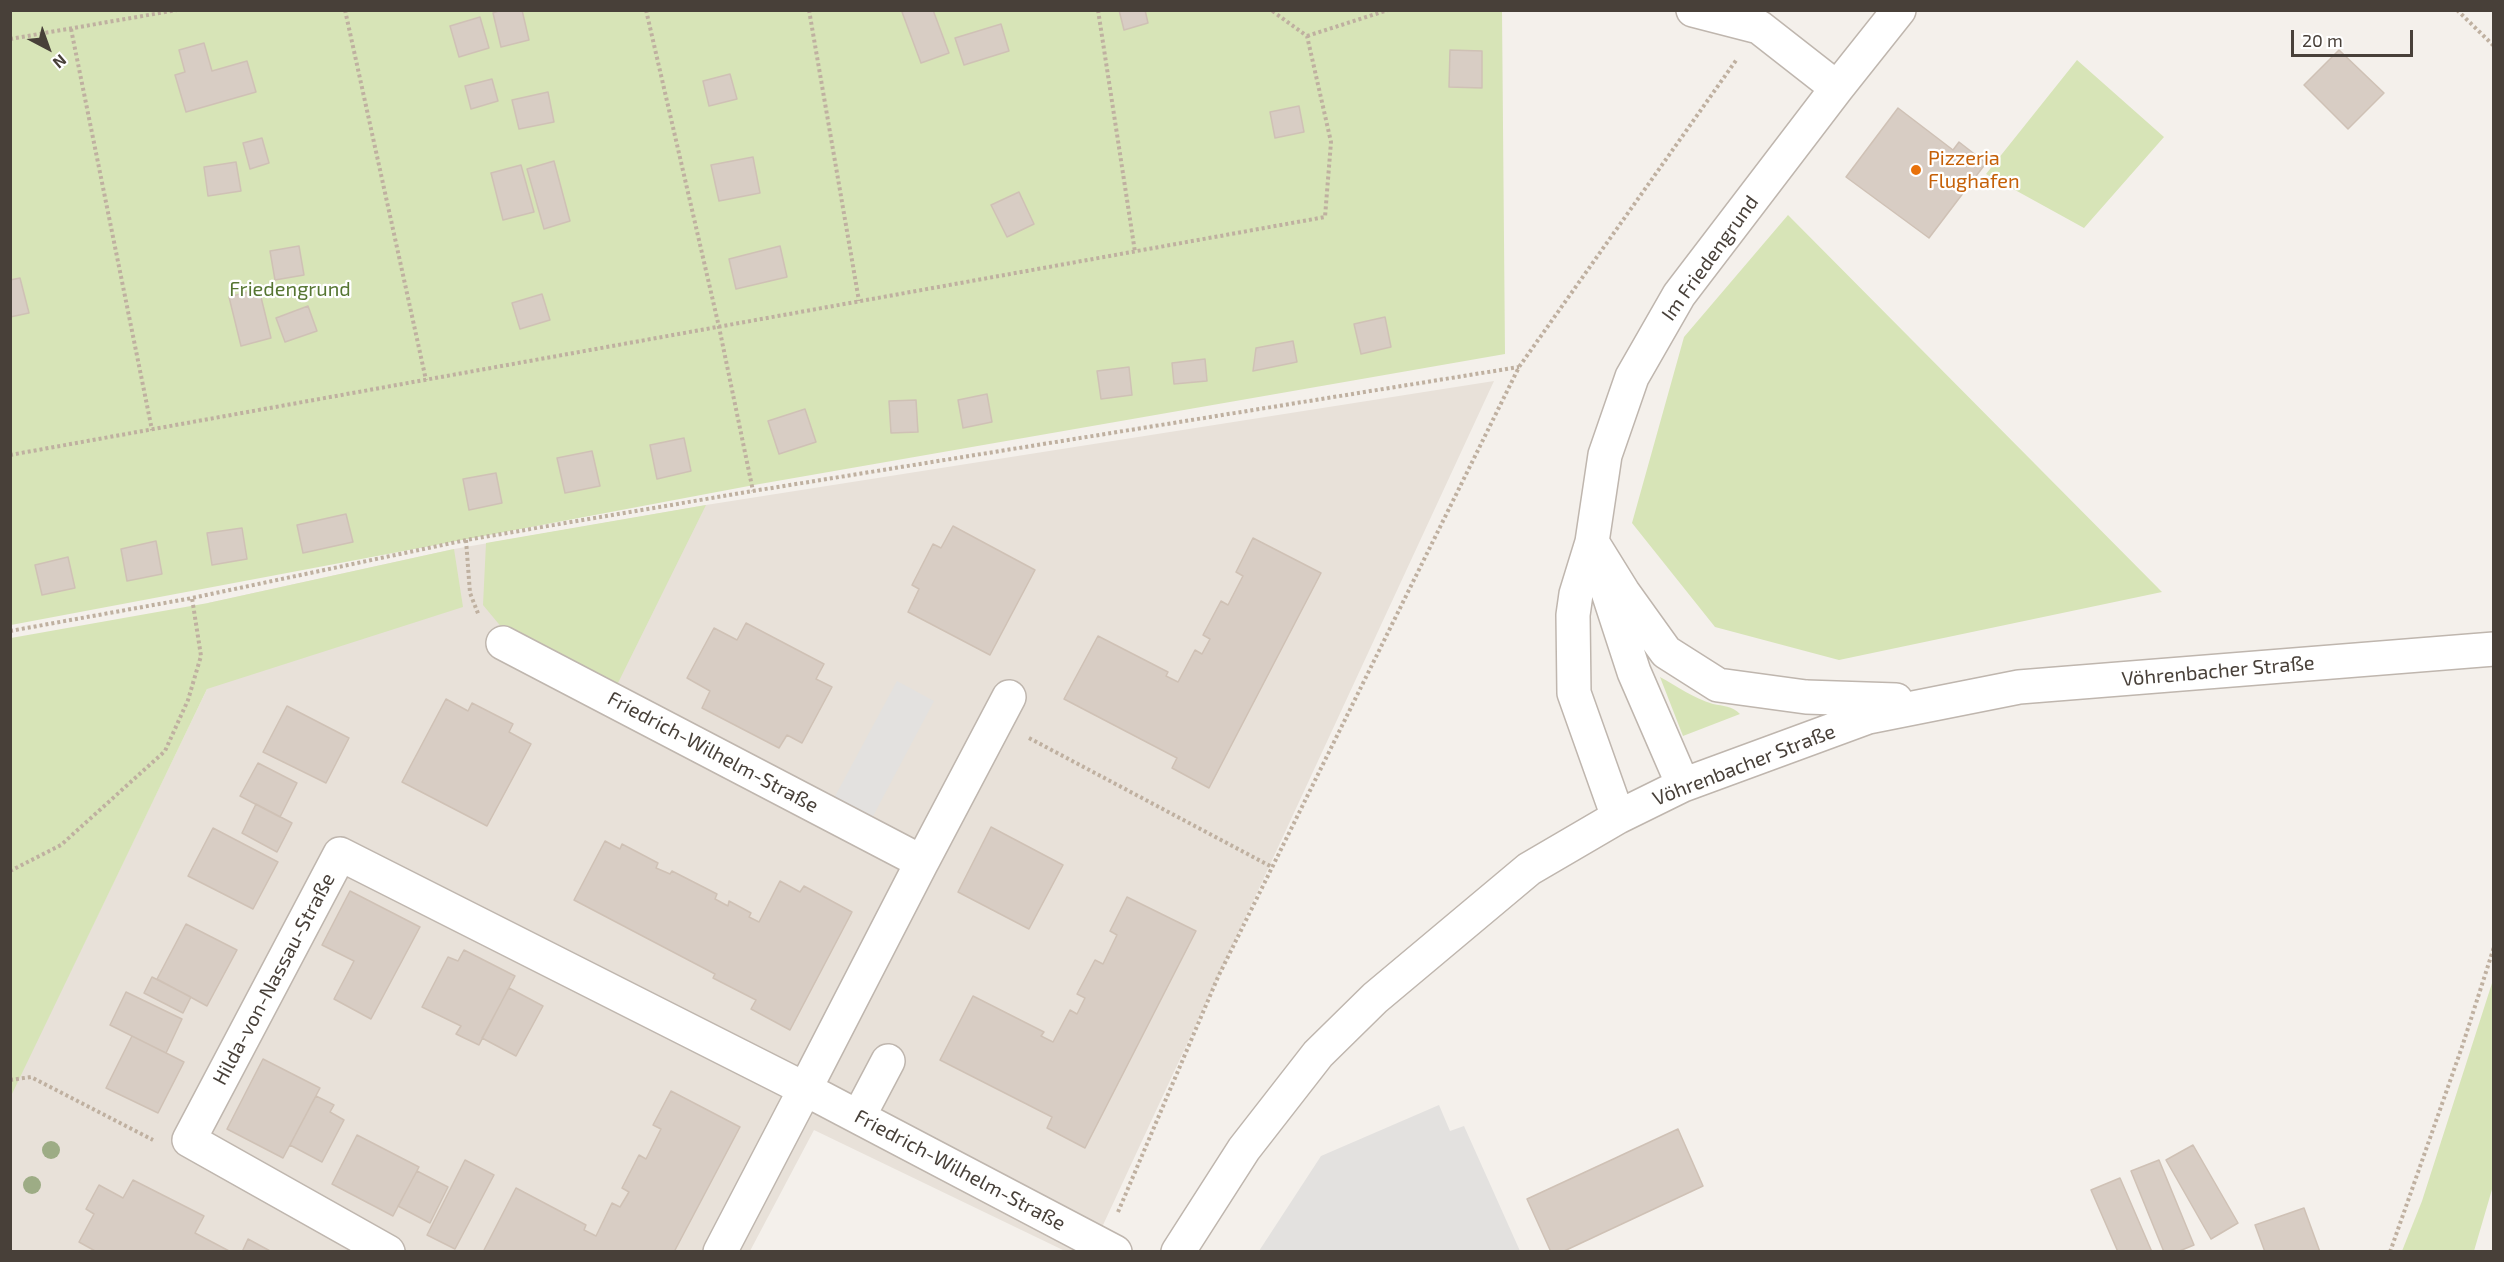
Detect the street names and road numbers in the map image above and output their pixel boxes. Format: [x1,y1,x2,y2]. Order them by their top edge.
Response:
street label: Im Friedengrund [1657,191,1763,325]
street label: Vöhrenbacher Straße [2121,651,2315,691]
street label: Friedrich-Wilhelm-Straße [604,686,822,818]
street label: Vöhrenbacher Straße [1649,719,1839,811]
street label: Hilda-von-Nassau-Straße [208,869,340,1089]
street label: Friedrich-Wilhelm-Straße [851,1104,1069,1236]

